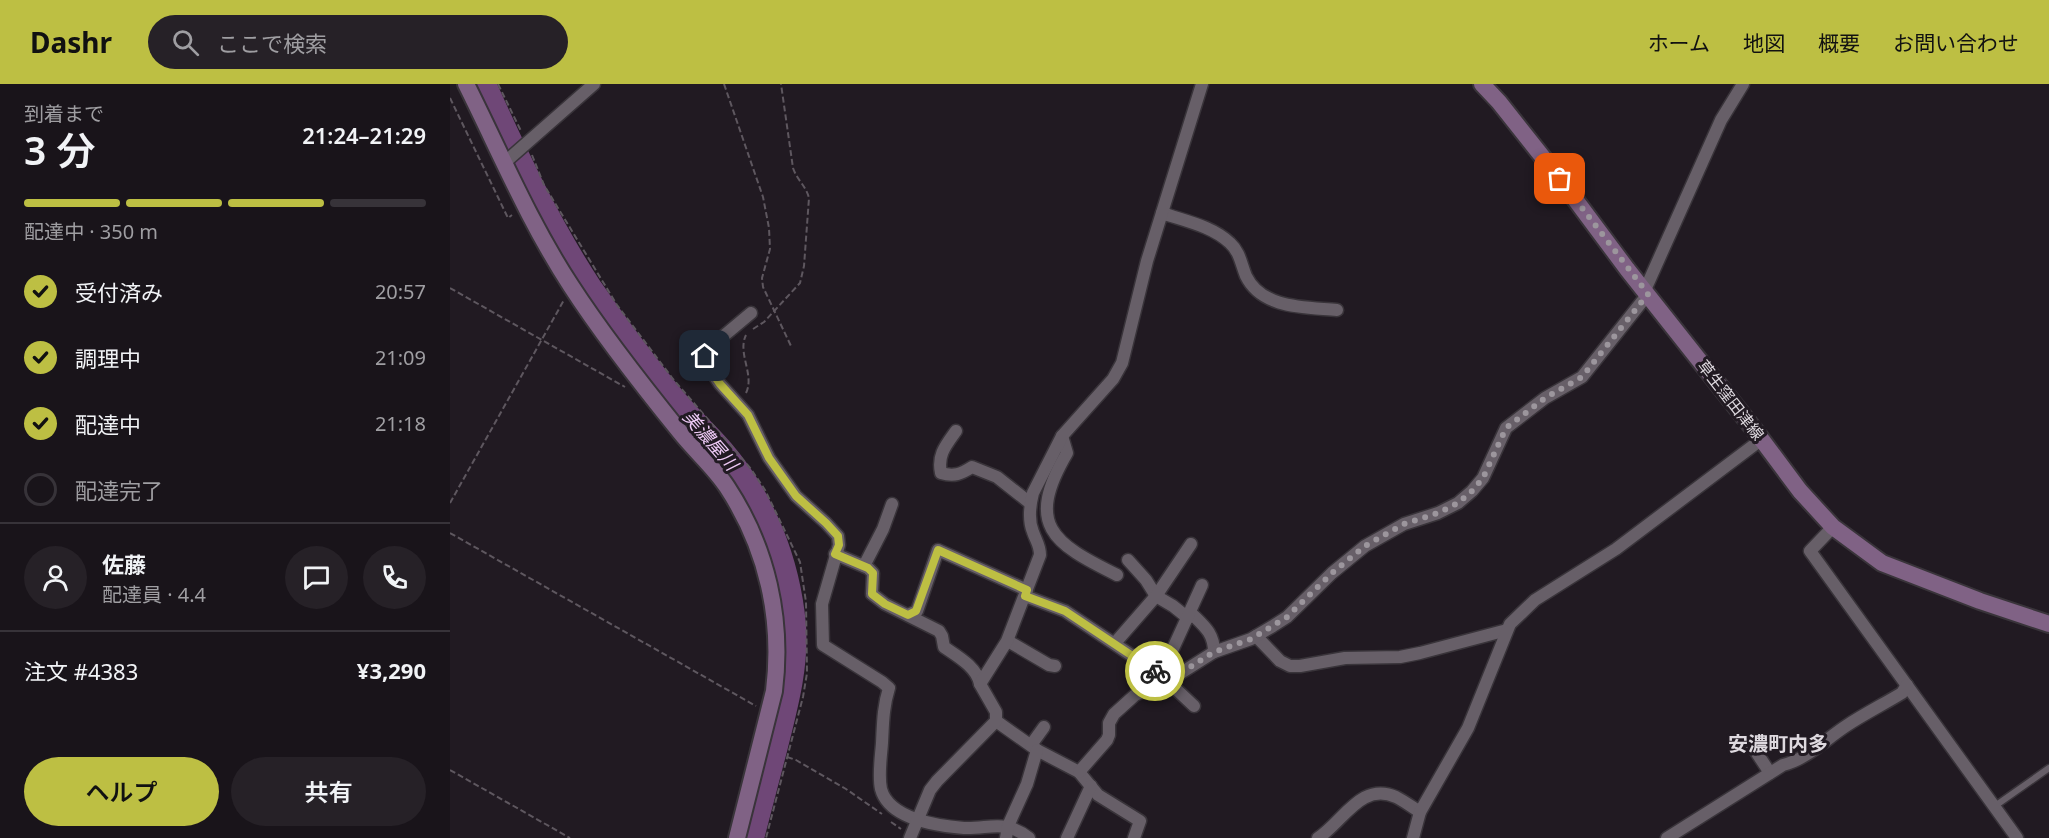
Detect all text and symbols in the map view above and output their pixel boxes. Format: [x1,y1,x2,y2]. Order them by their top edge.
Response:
search box [148,15,568,69]
text: Dashr [30,23,112,61]
icon: search [169,26,202,59]
text: ここで検索 [217,28,327,58]
text: ホーム [1648,29,1710,57]
text: 地図 [1743,29,1785,57]
text: 概要 [1818,29,1860,57]
text: お問い合わせ [1893,29,2019,57]
text: 到着まで [24,100,104,127]
text: 21:24–21:29 [302,120,426,150]
text: 3 分 [24,123,95,176]
pin [1534,153,1585,204]
icon: bag [1543,162,1576,195]
text: 配達中 · 350 m [24,218,158,245]
icon: check [24,275,57,308]
text: 受付済み [75,277,163,307]
text: 20:57 [375,278,426,305]
pin [679,330,730,381]
icon: home [688,339,721,372]
icon: check [24,341,57,374]
text: 調理中 [75,343,141,373]
text: 21:09 [375,344,426,371]
street label: 草生窪田津線 [1693,355,1769,445]
water label: 美濃屋川 [678,405,745,477]
icon: check [24,407,57,440]
text: 配達中 [75,409,141,439]
text: 21:18 [375,410,426,437]
text: 配達完了 [75,475,163,505]
button: person [24,546,87,609]
button: chat [285,546,348,609]
button: phone [363,546,426,609]
text: 佐藤 [102,549,146,579]
text: 配達員 · 4.4 [102,581,206,608]
courier [1125,641,1185,701]
text: ¥3,290 [357,655,426,685]
icon: bike [1139,655,1172,688]
text: 注文 #4383 [24,656,138,686]
district label: 安濃町内多 [1728,730,1828,757]
button: ヘルプ [24,757,219,826]
button: 共有 [231,757,426,826]

